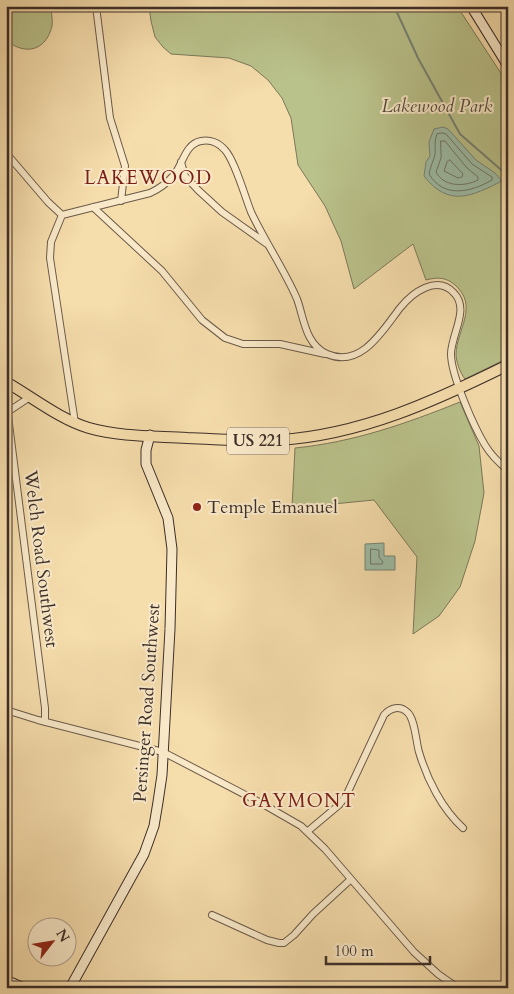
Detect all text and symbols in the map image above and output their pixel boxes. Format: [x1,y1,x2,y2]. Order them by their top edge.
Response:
park label: Lakewood Park [381,94,493,119]
district label: LAKEWOOD [84,165,212,191]
road number: US 221 [227,428,289,454]
street label: Welch Road Southwest [18,468,64,649]
place label: Temple Emanuel [207,495,338,520]
marker: Temple Emanuel [191,501,203,513]
street label: Persinger Road Southwest [128,602,166,803]
district label: GAYMONT [242,788,356,814]
north arrow [28,916,78,966]
text: N [51,925,74,946]
scale bar [326,934,430,966]
text: 100 m [334,941,374,961]

